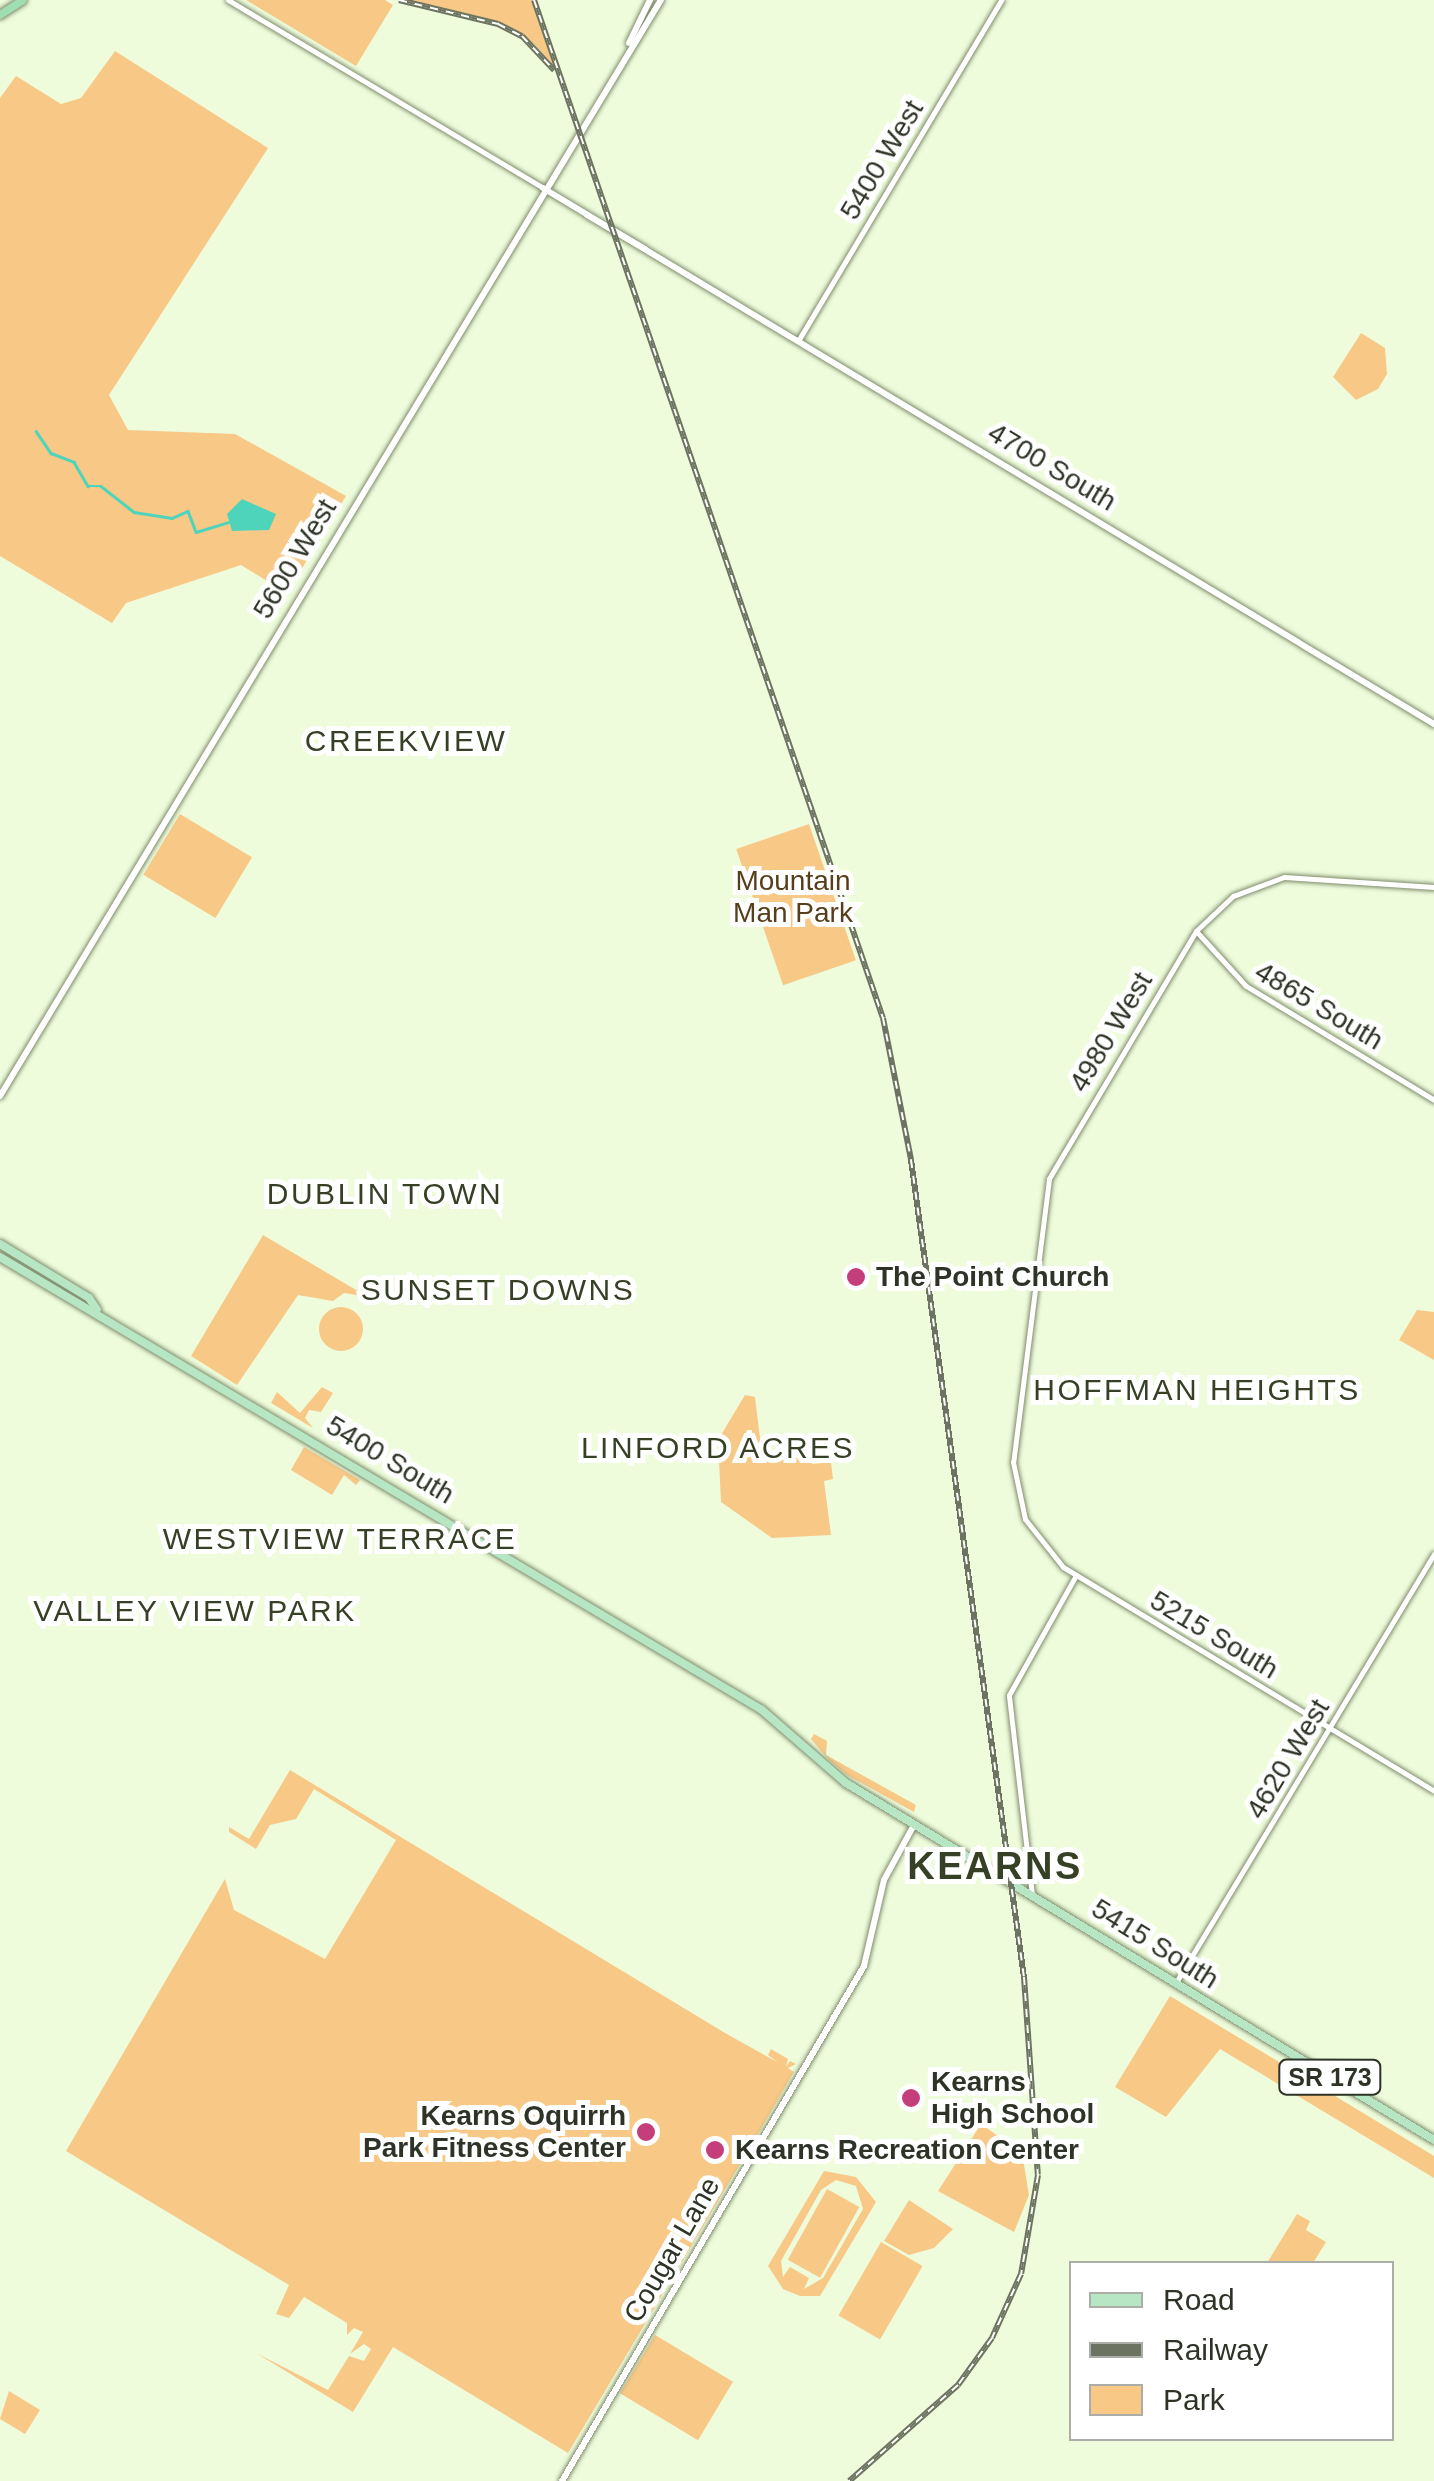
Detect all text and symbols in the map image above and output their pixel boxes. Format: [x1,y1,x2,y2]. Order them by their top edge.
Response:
street label: 5400 West [833,94,931,226]
street label: 4700 South [982,416,1122,518]
street label: 5600 West [246,493,344,625]
district label: CREEKVIEW [305,723,507,759]
park label: Mountain Man Park [733,864,853,930]
street label: 4865 South [1249,955,1389,1057]
street label: 4980 West [1062,966,1160,1098]
district label: DUBLIN TOWN [267,1176,503,1212]
place label: The Point Church [876,1260,1109,1294]
marker: The Point Church [845,1266,867,1288]
district label: SUNSET DOWNS [360,1272,636,1308]
district label: HOFFMAN HEIGHTS [1033,1372,1361,1408]
street label: 5400 South [320,1409,460,1511]
district label: LINFORD ACRES [580,1430,856,1466]
district label: WESTVIEW TERRACE [162,1521,518,1557]
street label: 5215 South [1144,1584,1284,1686]
district label: VALLEY VIEW PARK [33,1593,357,1629]
street label: 4620 West [1239,1693,1337,1825]
district label: KEARNS [907,1844,1083,1890]
street label: 5415 South [1085,1892,1225,1996]
road number: SR 173 [1278,2057,1382,2097]
place label: Kearns High School [931,2065,1094,2131]
marker: Kearns High School [900,2087,922,2109]
place label: Kearns Oquirrh Park Fitness Center [363,2099,626,2165]
marker: Kearns Oquirrh Park Fitness Center [635,2121,657,2143]
place label: Kearns Recreation Center [735,2133,1079,2167]
marker: Kearns Recreation Center [704,2139,726,2161]
street label: Cougar Lane [617,2171,727,2329]
legend [1069,2261,1394,2441]
text: Road [1163,2283,1235,2316]
text: Railway [1163,2333,1268,2366]
text: Park [1163,2383,1225,2416]

